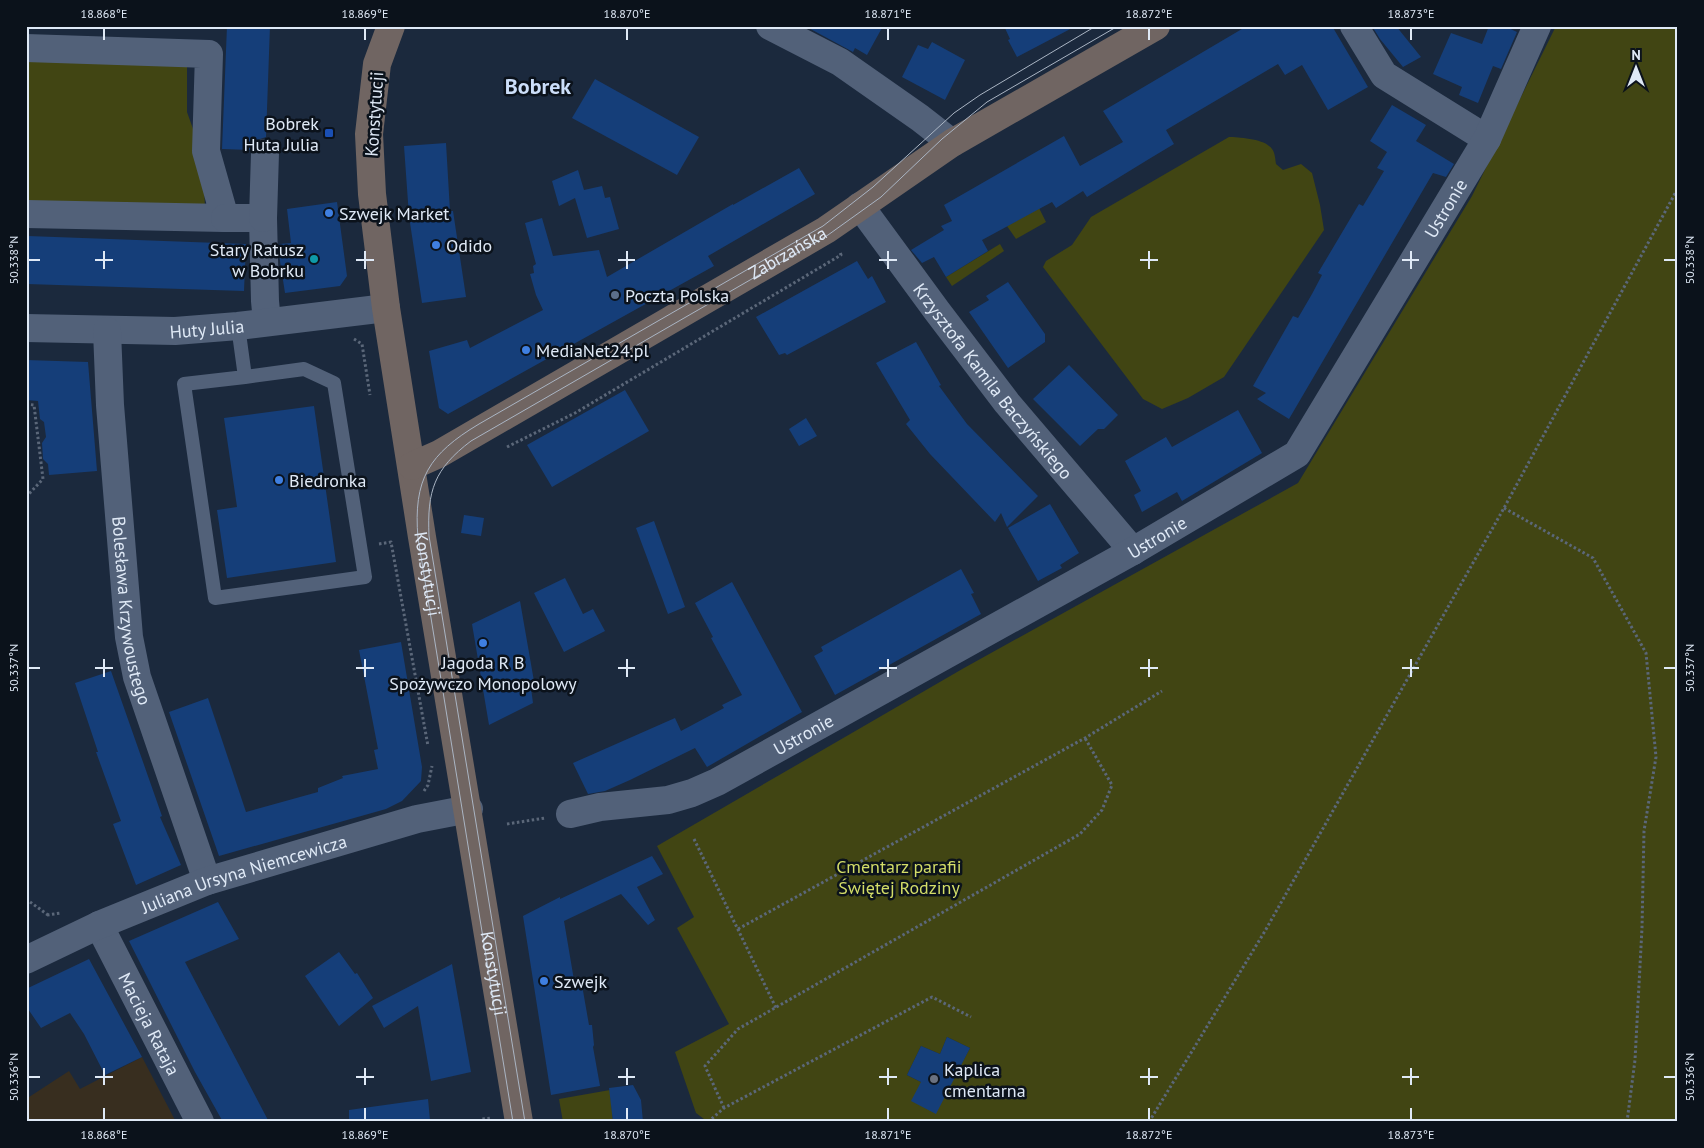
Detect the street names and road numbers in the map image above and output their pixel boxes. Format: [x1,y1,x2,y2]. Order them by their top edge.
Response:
street label: Konstytucji [360,71,388,157]
street label: Ustronie [1419,174,1472,242]
street label: Zabrzańska [744,221,830,284]
street label: Krzysztofa Kamila Baczyńskiego [909,278,1078,484]
street label: Huty Julia [169,314,245,343]
street label: Ustronie [1123,510,1191,563]
street label: Bolesława Krzywoustego [108,515,157,708]
street label: Konstytucji [410,530,446,618]
street label: Ustronie [769,708,837,760]
street label: Juliana Ursyna Niemcewicza [137,829,349,919]
street label: Konstytucji [476,929,513,1017]
street label: Macieja Rataja [114,969,185,1079]

